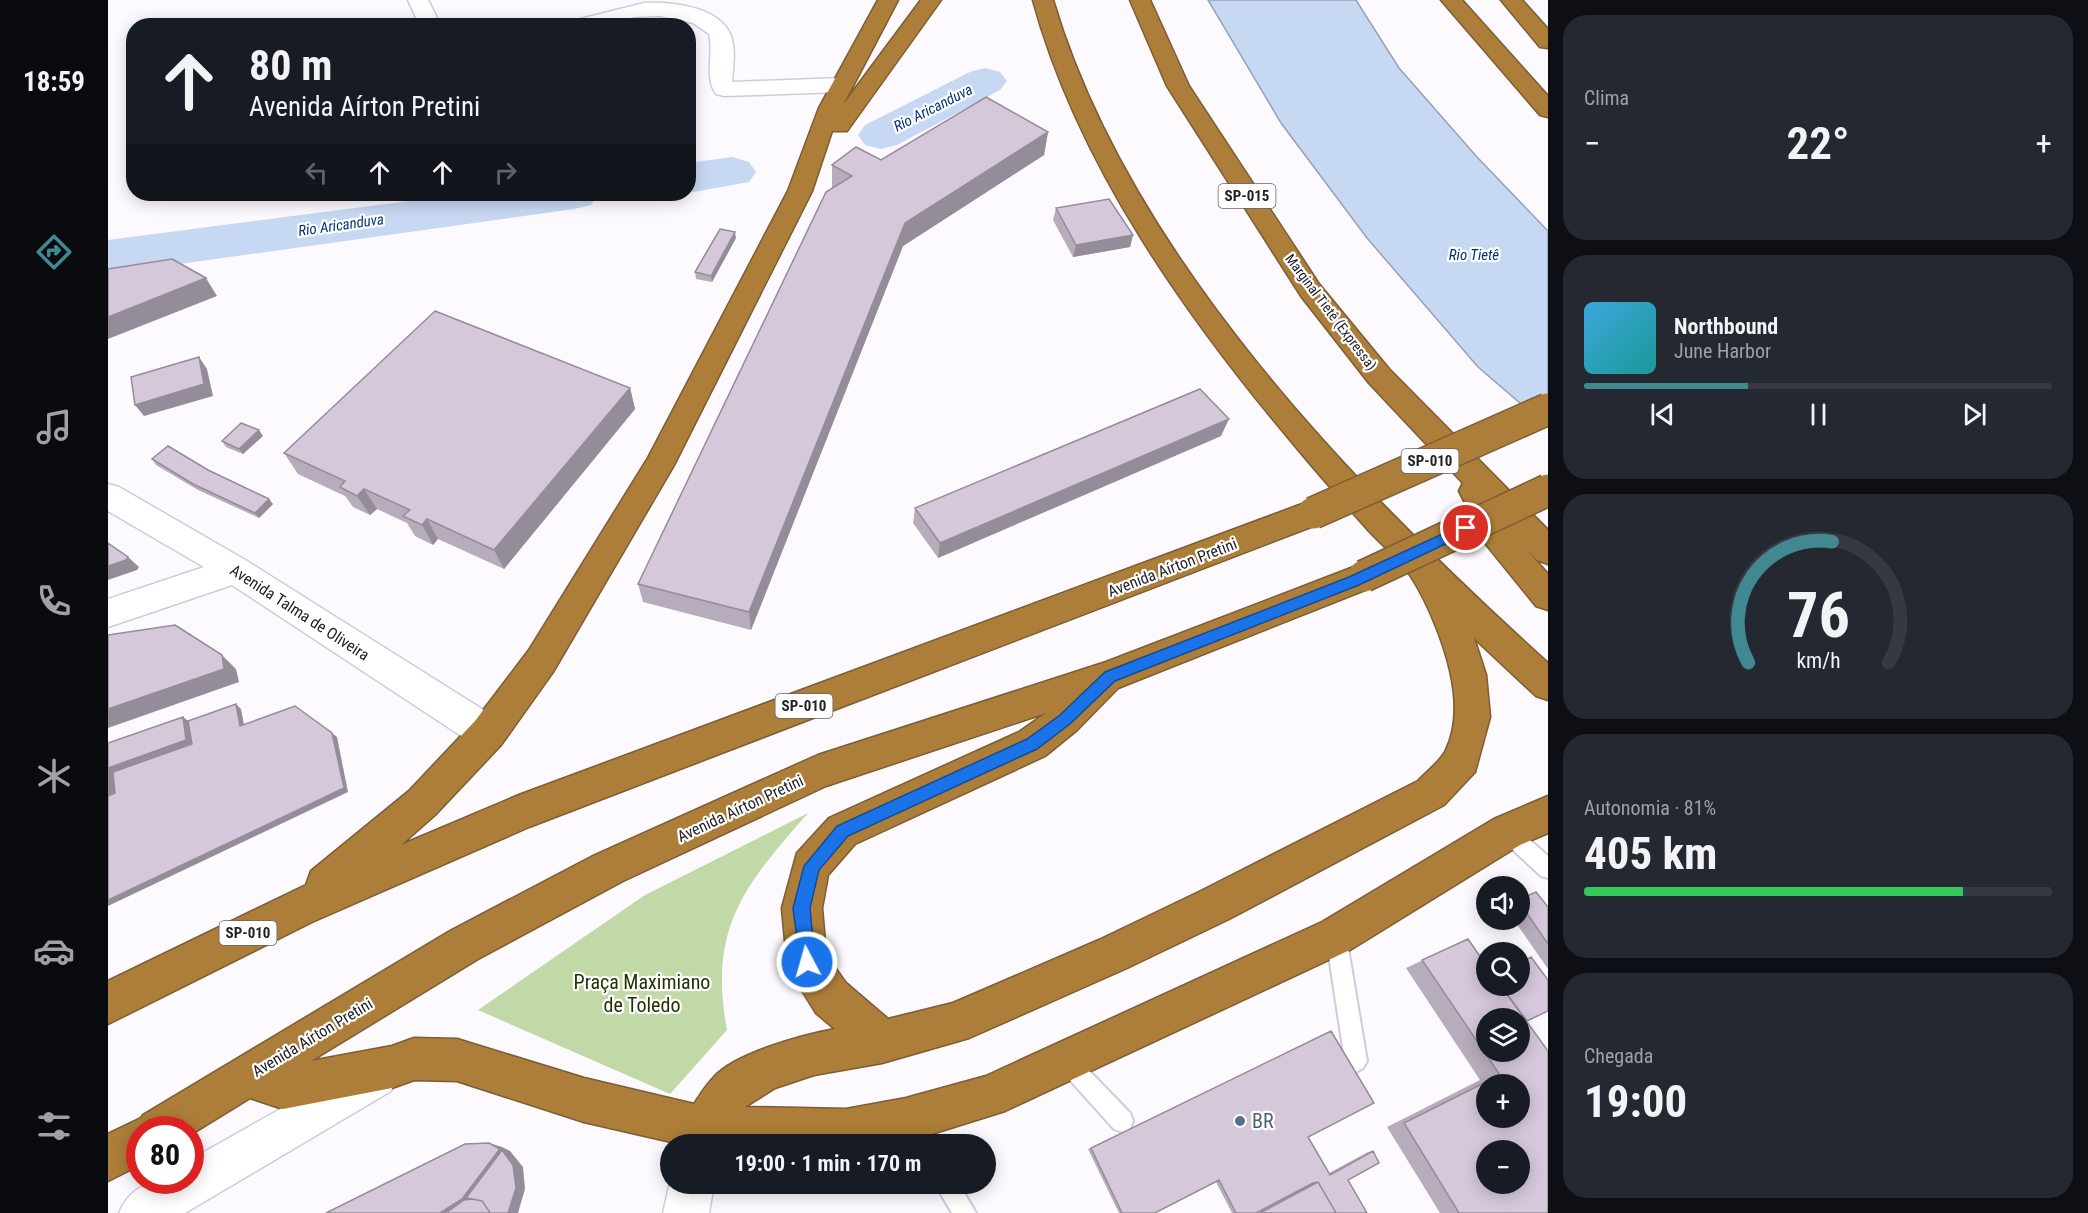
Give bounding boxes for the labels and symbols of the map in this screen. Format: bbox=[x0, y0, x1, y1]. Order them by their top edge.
water label: Rio Aricanduva bbox=[891, 80, 975, 136]
road number: SP-015 bbox=[1218, 184, 1276, 208]
water label: Rio Aricanduva bbox=[297, 210, 385, 240]
water label: Rio Tietê bbox=[1449, 246, 1499, 264]
street label: Marginal Tietê (Expressa) bbox=[1281, 251, 1380, 374]
road number: SP-010 bbox=[1402, 449, 1458, 473]
pin bbox=[1440, 502, 1491, 553]
street label: Avenida Aírton Pretini bbox=[1105, 534, 1240, 601]
street label: Avenida Talma de Oliveira bbox=[227, 560, 373, 664]
road number: SP-010 bbox=[776, 694, 832, 718]
street label: Avenida Aírton Pretini bbox=[674, 771, 806, 846]
road number: SP-010 bbox=[220, 921, 276, 945]
position arrow bbox=[775, 930, 839, 994]
park label: Praça Maximiano de Toledo bbox=[574, 970, 710, 1017]
street label: Avenida Aírton Pretini bbox=[249, 994, 376, 1081]
place label: BR bbox=[1252, 1109, 1274, 1133]
marker: BR bbox=[1233, 1114, 1247, 1128]
speed limit sign: 80 bbox=[126, 1116, 204, 1194]

